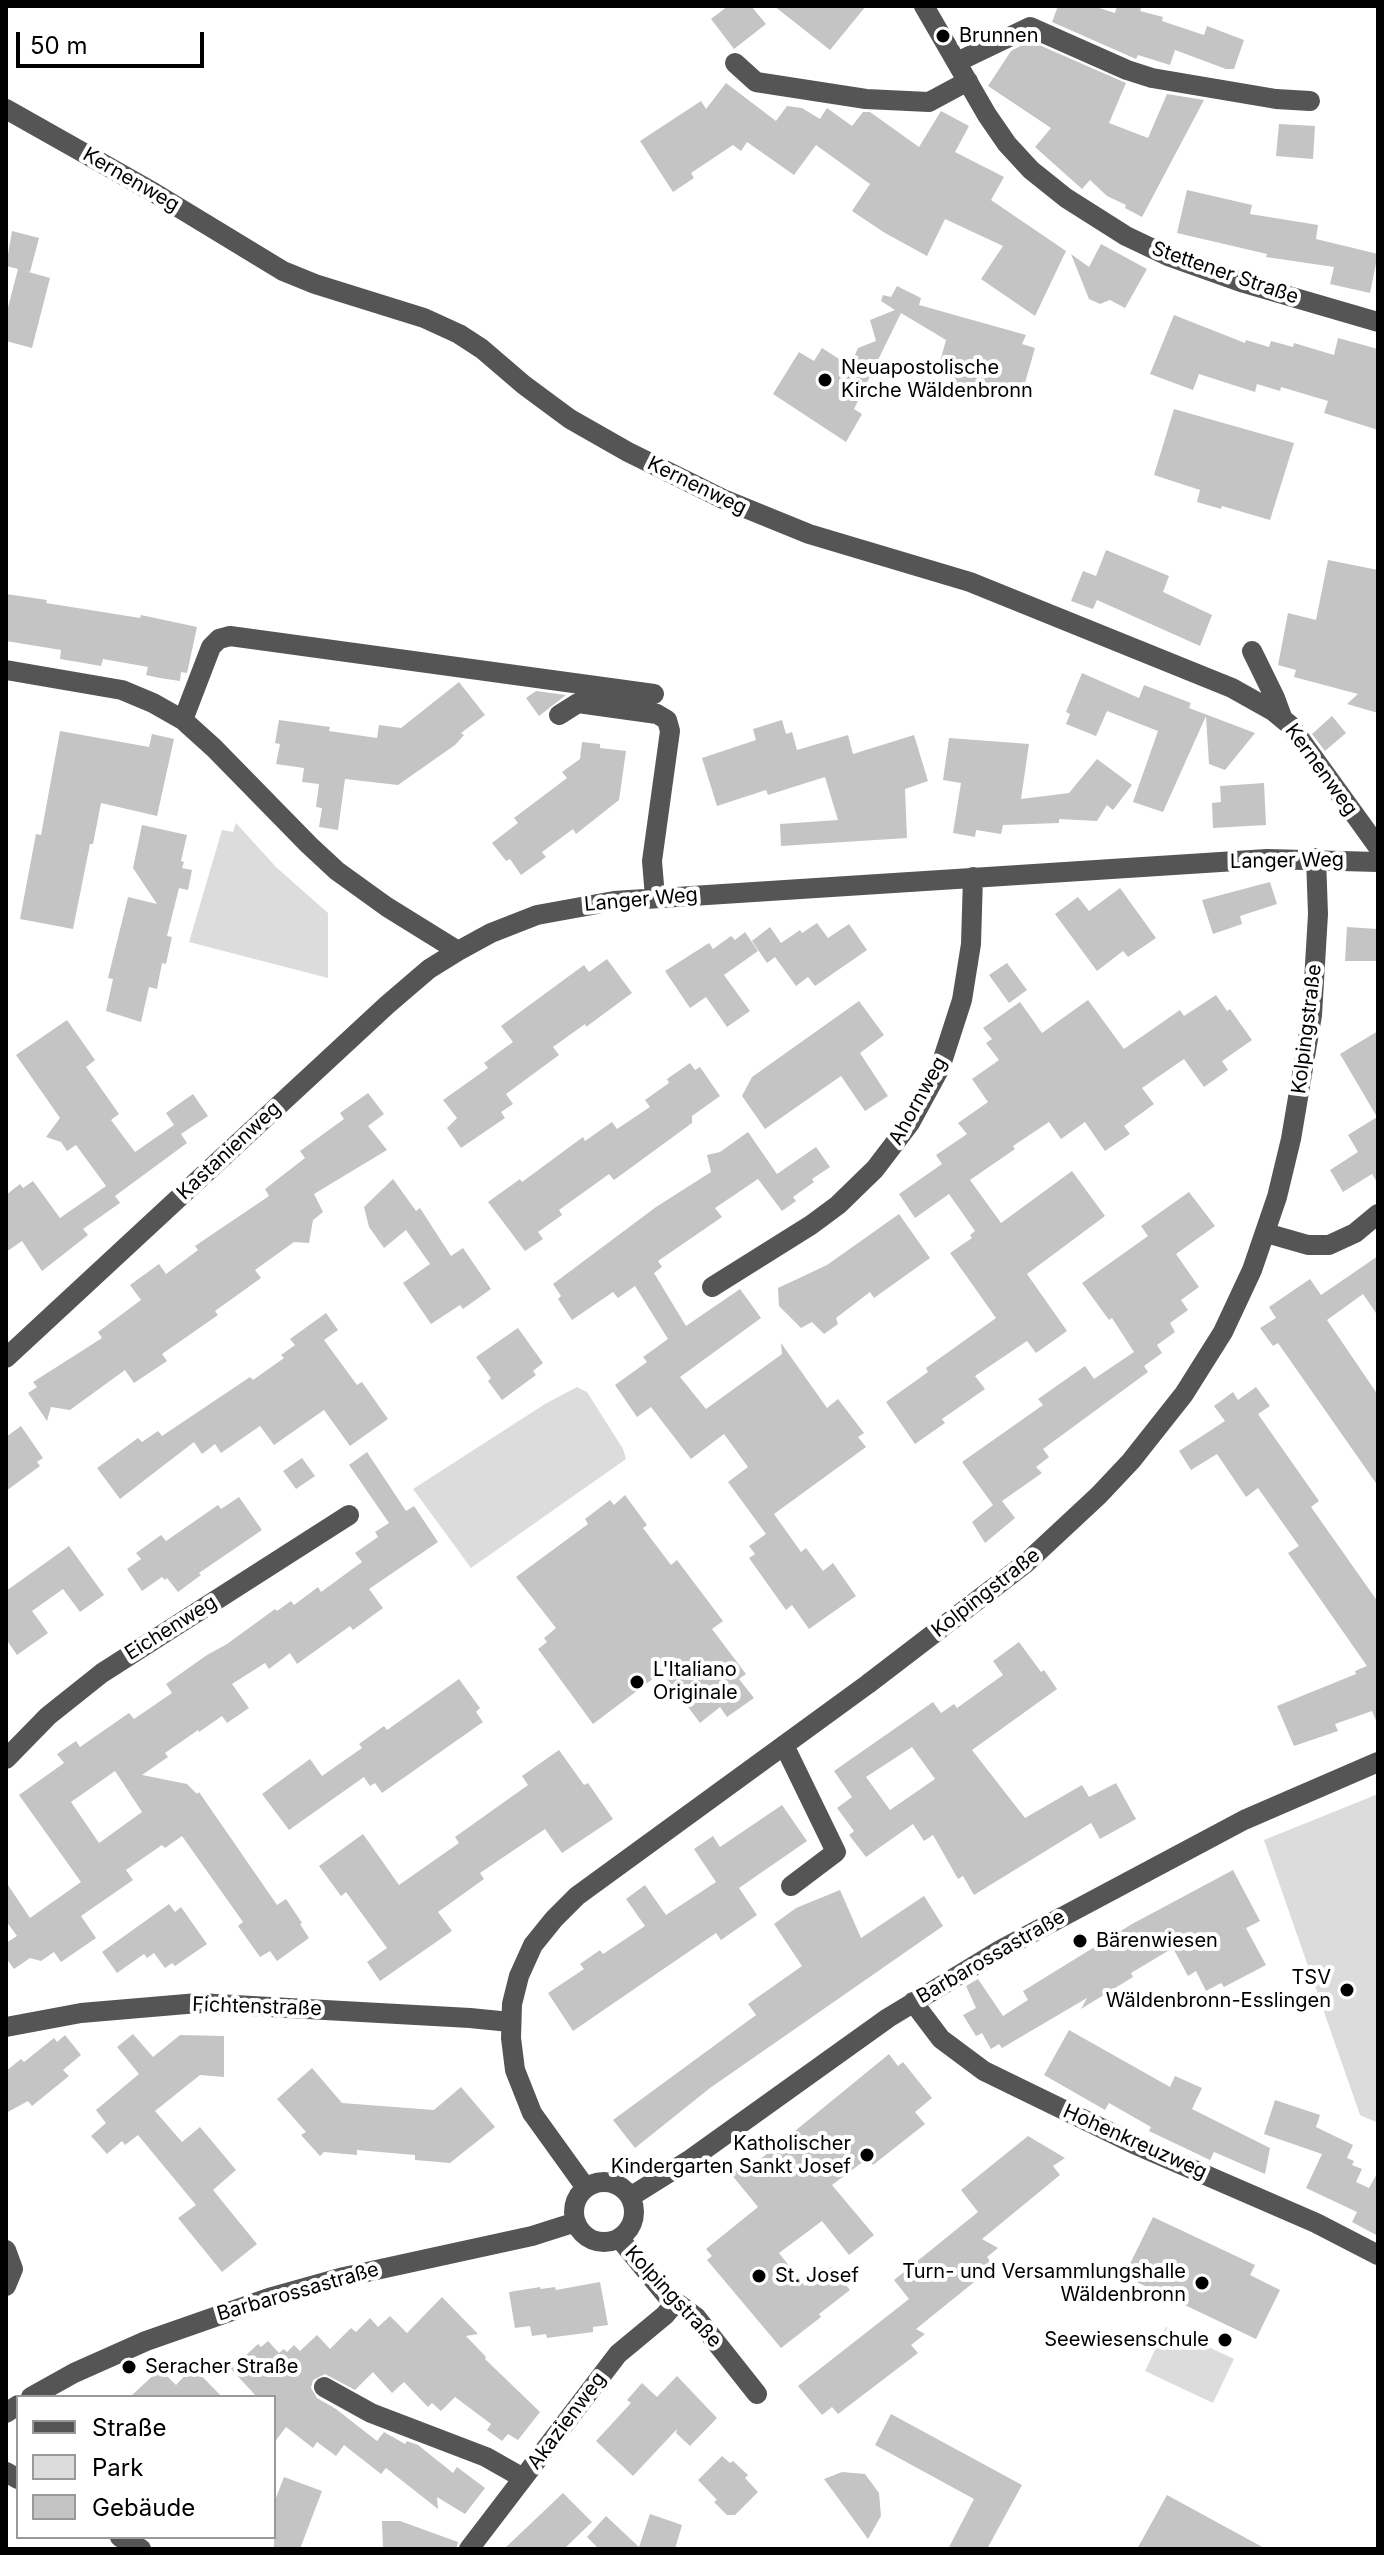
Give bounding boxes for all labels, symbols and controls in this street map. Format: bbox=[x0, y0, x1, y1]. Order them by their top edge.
scale bar bbox=[20, 16, 208, 66]
place label: Brunnen bbox=[959, 24, 1039, 48]
marker: Brunnen bbox=[934, 27, 952, 45]
text: 50 m bbox=[30, 31, 88, 60]
street label: Kernenweg bbox=[79, 143, 183, 217]
street label: Stettener Straße bbox=[1148, 237, 1302, 309]
place label: Neuapostolische Kirche Wäldenbronn bbox=[841, 356, 1033, 403]
marker: Neuapostolische Kirche Wäldenbronn bbox=[816, 371, 834, 389]
street label: Kernenweg bbox=[643, 452, 751, 520]
street label: Kernenweg bbox=[1280, 720, 1362, 820]
street label: Langer Weg bbox=[1230, 848, 1344, 874]
street label: Langer Weg bbox=[583, 883, 699, 917]
street label: Kolpingstraße bbox=[1287, 963, 1327, 1095]
street label: Ahornweg bbox=[884, 1053, 952, 1149]
street label: Kastanienweg bbox=[172, 1097, 286, 1205]
street label: Kolpingstraße bbox=[927, 1543, 1045, 1643]
street label: Eichenweg bbox=[121, 1590, 221, 1666]
place label: L'Italiano Originale bbox=[653, 1658, 738, 1705]
marker: L'Italiano Originale bbox=[628, 1673, 646, 1691]
street label: Barbarossastraße bbox=[913, 1905, 1069, 2009]
place label: Bärenwiesen bbox=[1096, 1929, 1218, 1953]
marker: Bärenwiesen bbox=[1071, 1932, 1089, 1950]
place label: TSV Wäldenbronn-Esslingen bbox=[1106, 1966, 1331, 2013]
marker: TSV Wäldenbronn-Esslingen bbox=[1338, 1981, 1356, 1999]
street label: Fichtenstraße bbox=[192, 1993, 322, 2021]
street label: Hohenkreuzweg bbox=[1059, 2100, 1211, 2184]
place label: Katholischer Kindergarten Sankt Josef bbox=[611, 2132, 851, 2179]
marker: Katholischer Kindergarten Sankt Josef bbox=[858, 2146, 876, 2164]
street label: Kolpingstraße bbox=[620, 2241, 726, 2353]
street label: Barbarossastraße bbox=[214, 2257, 382, 2327]
place label: Turn- und Versammlungshalle Wäldenbronn bbox=[902, 2260, 1186, 2307]
place label: St. Josef bbox=[775, 2264, 859, 2288]
marker: St. Josef bbox=[750, 2267, 768, 2285]
marker: Turn- und Versammlungshalle Wäldenbronn bbox=[1193, 2274, 1211, 2292]
place label: Seewiesenschule bbox=[1044, 2328, 1209, 2352]
marker: Seewiesenschule bbox=[1216, 2331, 1234, 2349]
place label: Seracher Straße bbox=[145, 2355, 298, 2379]
marker: Seracher Straße bbox=[120, 2358, 138, 2376]
street label: Akazienweg bbox=[523, 2368, 611, 2474]
legend bbox=[16, 2395, 276, 2539]
text: Straße bbox=[92, 2413, 167, 2442]
text: Park bbox=[92, 2453, 143, 2482]
text: Gebäude bbox=[92, 2493, 195, 2522]

